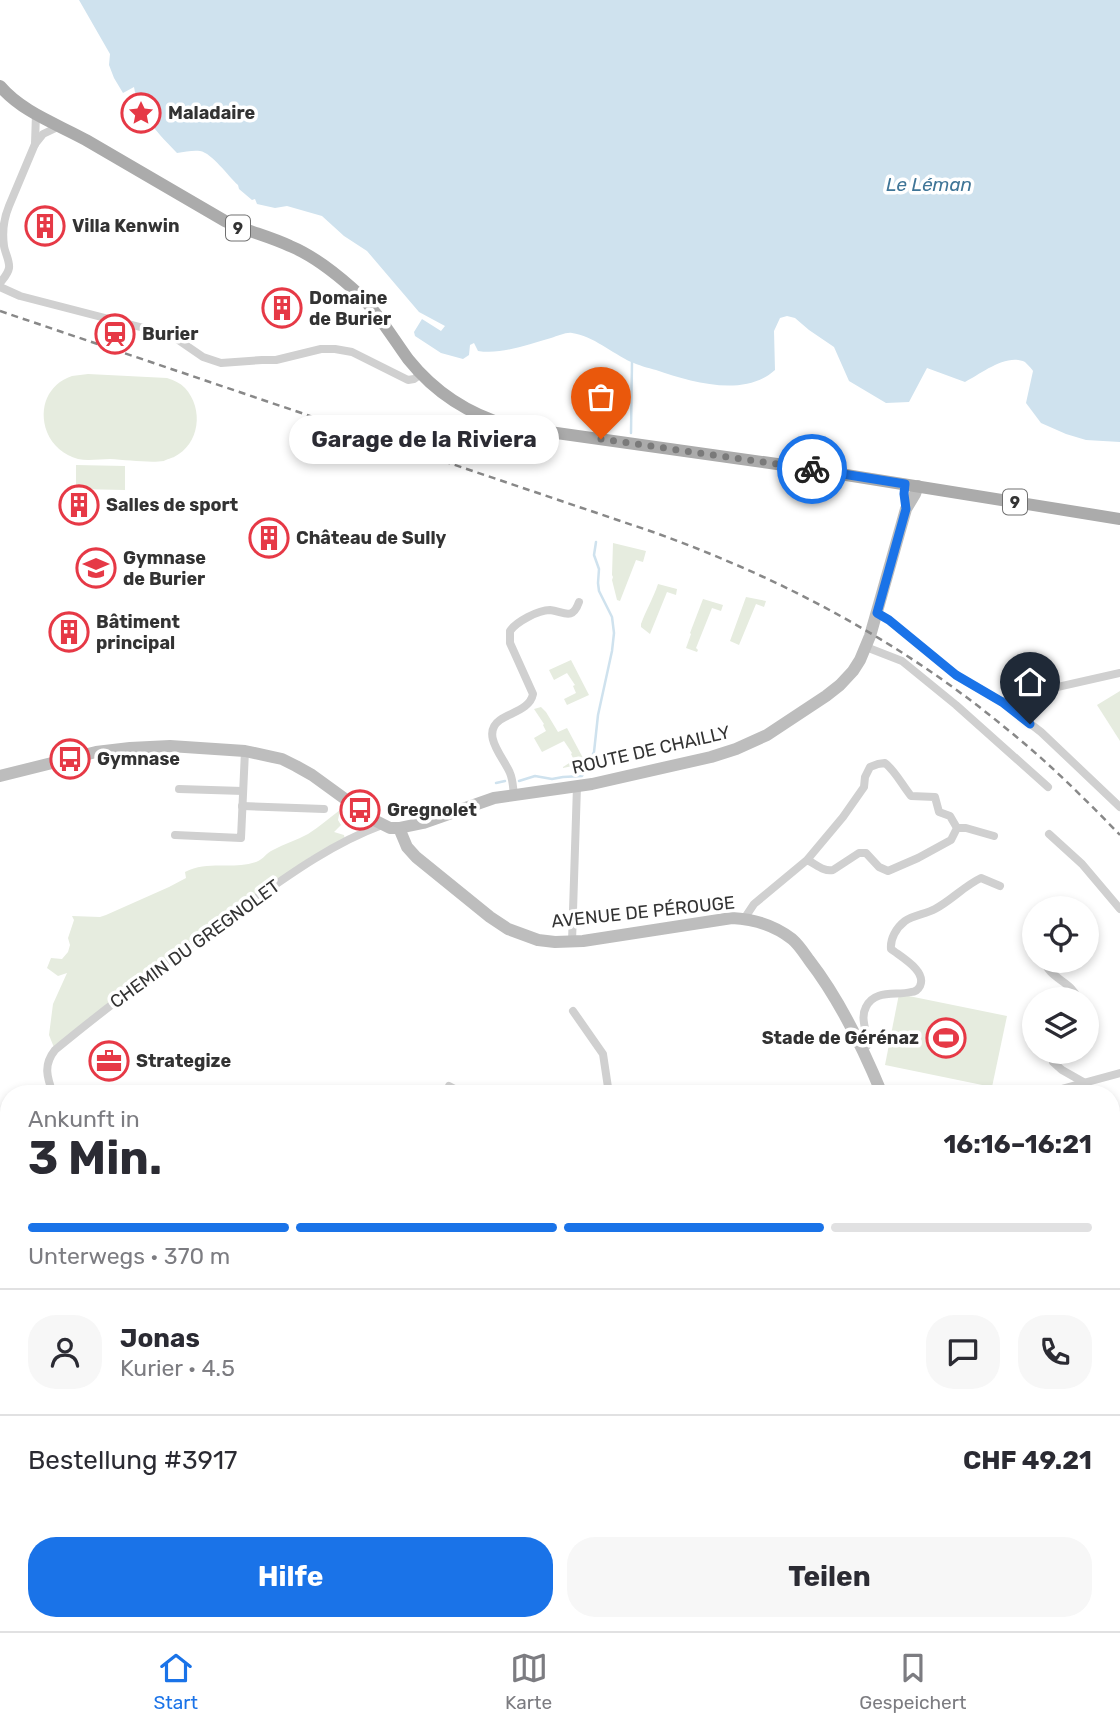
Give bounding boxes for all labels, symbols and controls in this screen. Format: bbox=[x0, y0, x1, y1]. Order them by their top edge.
place icon: Maladaire bbox=[120, 92, 162, 134]
place label: Maladaire bbox=[168, 102, 256, 124]
water label: Le Léman bbox=[886, 173, 972, 196]
building icon: Villa Kenwin bbox=[24, 205, 66, 247]
place label: Villa Kenwin bbox=[72, 215, 180, 237]
road number: 9 bbox=[226, 216, 250, 240]
building icon: Domaine de Burier bbox=[261, 287, 303, 329]
place label: Domaine de Burier bbox=[309, 287, 391, 330]
station icon: Burier bbox=[94, 313, 136, 355]
place label: Burier bbox=[142, 323, 198, 345]
pin bbox=[571, 367, 631, 439]
icon: bag bbox=[582, 378, 620, 416]
callout: Garage de la Riviera bbox=[290, 414, 559, 464]
text: Garage de la Riviera bbox=[311, 425, 537, 453]
courier bbox=[777, 434, 847, 504]
icon: bike bbox=[793, 450, 831, 488]
building icon: Salles de sport bbox=[58, 484, 100, 526]
road number: 9 bbox=[1003, 489, 1027, 514]
place label: Salles de sport bbox=[106, 494, 238, 516]
building icon: Château de Sully bbox=[248, 517, 290, 559]
place label: Château de Sully bbox=[296, 527, 447, 549]
school or university icon: Gymnase de Burier bbox=[75, 547, 117, 589]
place label: Gymnase de Burier bbox=[123, 547, 206, 590]
building icon: Bâtiment principal bbox=[48, 611, 90, 653]
place label: Bâtiment principal bbox=[96, 611, 180, 654]
pin bbox=[1000, 652, 1060, 724]
icon: home bbox=[1011, 663, 1049, 701]
street label: ROUTE DE CHAILLY bbox=[570, 721, 733, 779]
bus stop icon: Gymnase bbox=[49, 738, 91, 780]
place label: Gymnase bbox=[97, 748, 180, 770]
bus stop icon: Gregnolet bbox=[339, 789, 381, 831]
place label: Gregnolet bbox=[387, 799, 477, 821]
street label: CHEMIN DU GREGNOLET bbox=[106, 875, 284, 1013]
street label: AVENUE DE PÉROUGE bbox=[550, 891, 736, 933]
map controls bbox=[1022, 896, 1099, 1064]
button: locate bbox=[1022, 896, 1099, 973]
button: layers bbox=[1022, 987, 1099, 1064]
sports icon: Stade de Gérénaz bbox=[925, 1017, 967, 1059]
place label: Stade de Gérénaz bbox=[762, 1027, 919, 1049]
office icon: Strategize bbox=[88, 1040, 130, 1082]
place label: Strategize bbox=[136, 1050, 231, 1072]
text: Ankunft in bbox=[28, 1105, 140, 1133]
text: 16:16–16:21 bbox=[943, 1129, 1092, 1160]
text: 3 Min. bbox=[28, 1131, 162, 1186]
text: Unterwegs · 370 m bbox=[28, 1242, 230, 1270]
button: person bbox=[28, 1315, 102, 1389]
button: chat bbox=[926, 1315, 1000, 1389]
button: phone bbox=[1018, 1315, 1092, 1389]
text: Jonas bbox=[120, 1323, 200, 1354]
text: Kurier · 4.5 bbox=[120, 1354, 235, 1382]
text: Bestellung #3917 bbox=[28, 1445, 237, 1476]
text: CHF 49.21 bbox=[963, 1445, 1092, 1476]
button: Hilfe bbox=[28, 1537, 553, 1617]
button: Teilen bbox=[567, 1537, 1092, 1617]
tab: Start bbox=[154, 1649, 198, 1714]
tab: Karte bbox=[505, 1649, 552, 1714]
tab: Gespeichert bbox=[859, 1649, 966, 1714]

